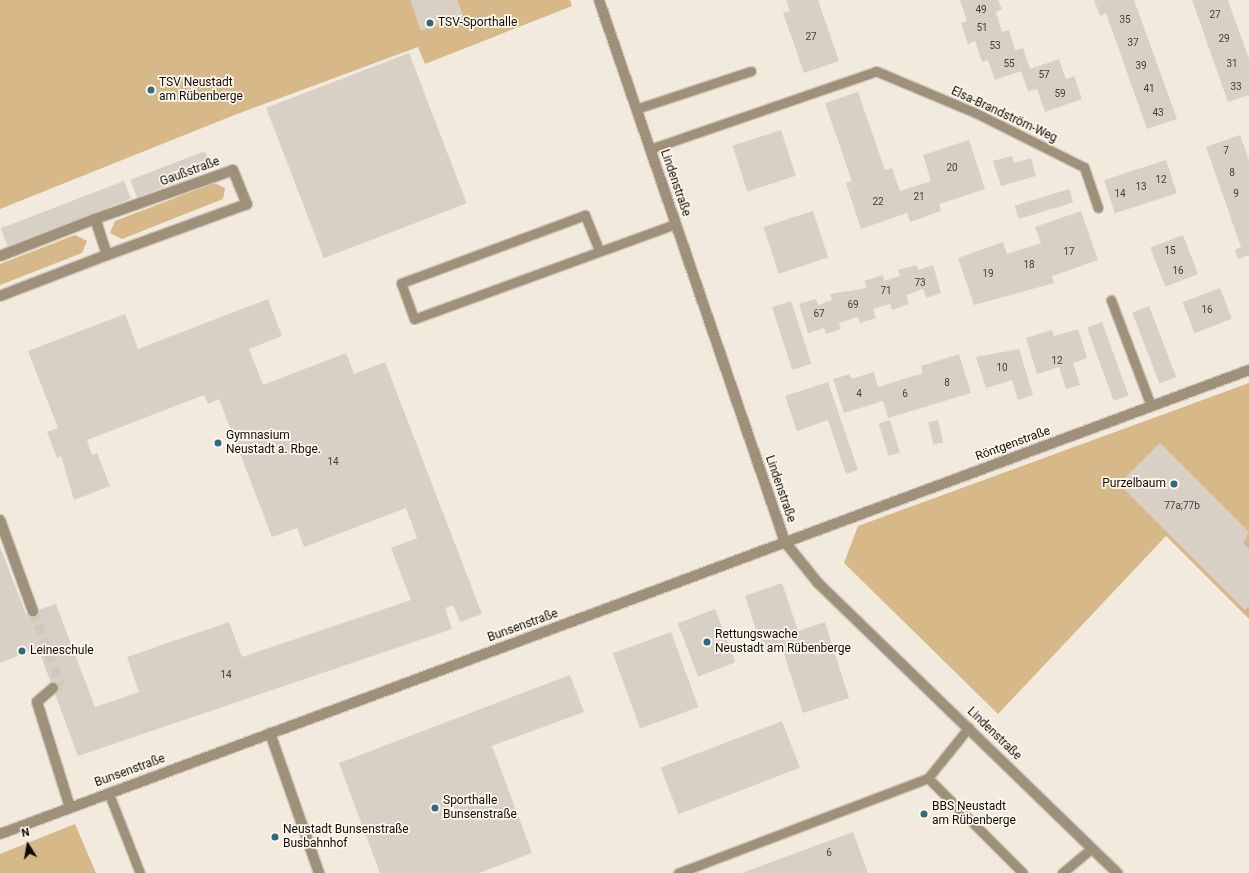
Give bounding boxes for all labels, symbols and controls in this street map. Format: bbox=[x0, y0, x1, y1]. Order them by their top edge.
house number: 49 bbox=[975, 4, 987, 16]
house number: 27 bbox=[1209, 9, 1221, 21]
house number: 35 bbox=[1119, 14, 1131, 26]
place label: TSV-Sporthalle bbox=[438, 16, 517, 30]
marker: TSV-Sporthalle bbox=[425, 18, 435, 28]
house number: 51 bbox=[976, 22, 988, 34]
house number: 27 bbox=[805, 31, 817, 43]
house number: 29 bbox=[1218, 33, 1230, 45]
house number: 37 bbox=[1127, 37, 1139, 49]
house number: 53 bbox=[989, 40, 1001, 52]
house number: 55 bbox=[1003, 58, 1015, 70]
house number: 31 bbox=[1226, 58, 1238, 70]
house number: 39 bbox=[1135, 60, 1147, 72]
house number: 57 bbox=[1038, 69, 1050, 81]
place label: TSV Neustadt am Rübenberge bbox=[159, 76, 243, 104]
house number: 33 bbox=[1230, 81, 1242, 93]
house number: 41 bbox=[1143, 83, 1155, 95]
street label: Elsa-Brandström-Weg bbox=[949, 84, 1059, 146]
marker: TSV Neustadt am Rübenberge bbox=[146, 85, 156, 95]
house number: 59 bbox=[1054, 88, 1066, 100]
house number: 43 bbox=[1152, 107, 1164, 119]
house number: 7 bbox=[1223, 145, 1229, 157]
street label: Lindenstraße bbox=[657, 148, 693, 218]
street label: Gaußstraße bbox=[158, 155, 222, 189]
house number: 20 bbox=[946, 162, 958, 174]
house number: 8 bbox=[1229, 167, 1235, 179]
house number: 12 bbox=[1155, 174, 1167, 186]
house number: 13 bbox=[1135, 181, 1147, 193]
house number: 14 bbox=[1114, 188, 1126, 200]
house number: 9 bbox=[1233, 188, 1239, 200]
house number: 21 bbox=[913, 191, 925, 203]
house number: 22 bbox=[872, 196, 884, 208]
house number: 15 bbox=[1164, 245, 1176, 257]
house number: 17 bbox=[1063, 246, 1075, 258]
house number: 18 bbox=[1023, 259, 1035, 271]
house number: 16 bbox=[1172, 265, 1184, 277]
house number: 19 bbox=[982, 268, 994, 280]
house number: 73 bbox=[914, 277, 926, 289]
house number: 71 bbox=[880, 285, 892, 297]
house number: 69 bbox=[847, 299, 859, 311]
house number: 16 bbox=[1201, 304, 1213, 316]
house number: 67 bbox=[813, 308, 825, 320]
house number: 12 bbox=[1051, 355, 1063, 367]
house number: 10 bbox=[996, 362, 1008, 374]
house number: 8 bbox=[944, 377, 950, 389]
house number: 4 bbox=[856, 388, 862, 400]
house number: 6 bbox=[902, 388, 908, 400]
street label: Röntgenstraße bbox=[974, 424, 1052, 464]
place label: Gymnasium Neustadt a. Rbge. bbox=[226, 429, 321, 457]
marker: Gymnasium Neustadt a. Rbge. bbox=[213, 438, 223, 448]
street label: Lindenstraße bbox=[762, 454, 798, 524]
house number: 14 bbox=[327, 456, 339, 468]
place label: Purzelbaum bbox=[1102, 477, 1166, 491]
marker: Purzelbaum bbox=[1169, 479, 1179, 489]
house number: 77a;77b bbox=[1164, 500, 1200, 512]
street label: Bunsenstraße bbox=[486, 607, 560, 645]
place label: Rettungswache Neustadt am Rübenberge bbox=[715, 628, 851, 656]
marker: Rettungswache Neustadt am Rübenberge bbox=[702, 637, 712, 647]
place label: Leineschule bbox=[30, 644, 94, 658]
marker: Leineschule bbox=[17, 646, 27, 656]
house number: 14 bbox=[220, 669, 232, 681]
street label: Lindenstraße bbox=[964, 705, 1024, 763]
street label: Bunsenstraße bbox=[93, 752, 167, 790]
place label: Sporthalle Bunsenstraße bbox=[443, 794, 517, 822]
place label: BBS Neustadt am Rübenberge bbox=[932, 800, 1016, 828]
marker: Sporthalle Bunsenstraße bbox=[430, 803, 440, 813]
marker: BBS Neustadt am Rübenberge bbox=[919, 809, 929, 819]
place label: Neustadt Bunsenstraße Busbahnhof bbox=[283, 823, 409, 851]
north arrow bbox=[8, 825, 48, 865]
text: N bbox=[21, 826, 31, 840]
marker: Neustadt Bunsenstraße Busbahnhof bbox=[270, 832, 280, 842]
house number: 6 bbox=[826, 847, 832, 859]

